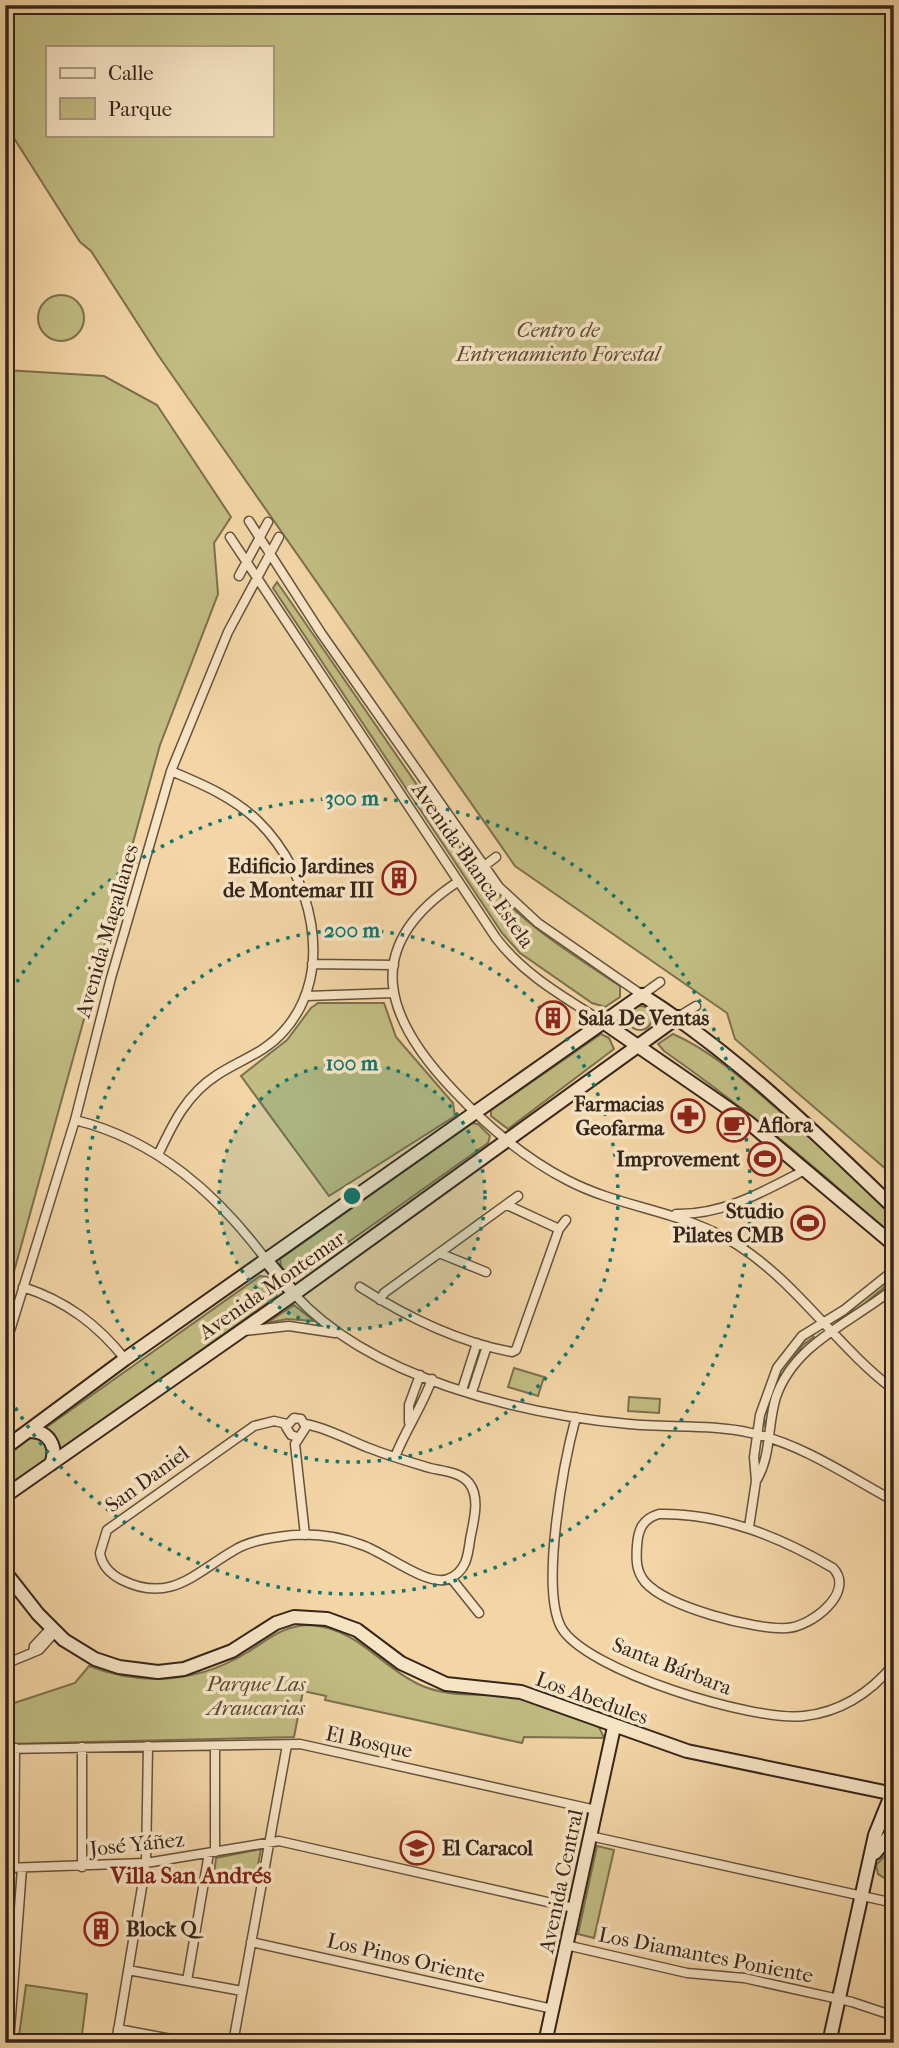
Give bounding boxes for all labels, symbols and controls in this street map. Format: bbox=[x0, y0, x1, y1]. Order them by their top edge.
legend bbox=[46, 46, 273, 136]
text: Calle bbox=[108, 61, 154, 85]
text: Parque bbox=[108, 97, 172, 121]
park label: Centro de Entrenamiento Forestal bbox=[454, 318, 663, 366]
street label: Avenida Blanca Estela bbox=[406, 777, 539, 952]
text: 300 m bbox=[325, 786, 379, 810]
street label: Avenida Magallanes bbox=[71, 841, 143, 1021]
place label: Edificio Jardines de Montemar III bbox=[223, 854, 375, 902]
building icon: Edificio Jardines de Montemar III bbox=[380, 859, 418, 897]
text: 200 m bbox=[324, 918, 381, 942]
building icon: Sala De Ventas bbox=[534, 999, 572, 1037]
place label: Sala De Ventas bbox=[578, 1006, 710, 1030]
text: 100 m bbox=[326, 1051, 379, 1075]
place label: Farmacias Geofarma bbox=[573, 1092, 665, 1140]
pharmacy icon: Farmacias Geofarma bbox=[669, 1097, 707, 1135]
cafe icon: Aflora bbox=[715, 1106, 753, 1144]
place label: Aflora bbox=[756, 1113, 814, 1137]
sports icon: Improvement bbox=[746, 1140, 784, 1178]
place label: Improvement bbox=[616, 1147, 740, 1171]
centre of rings bbox=[340, 1184, 364, 1208]
place label: Studio Pilates CMB bbox=[672, 1199, 784, 1247]
sports icon: Studio Pilates CMB bbox=[789, 1204, 827, 1242]
street label: Avenida Montemar bbox=[193, 1226, 350, 1345]
street label: San Daniel bbox=[101, 1441, 194, 1517]
street label: Santa Bárbara bbox=[609, 1632, 735, 1700]
street label: Los Abedules bbox=[533, 1667, 652, 1729]
park label: Parque Las Araucarias bbox=[204, 1672, 306, 1720]
street label: El Bosque bbox=[323, 1721, 415, 1763]
street label: Avenida Central bbox=[534, 1807, 588, 1956]
street label: José Yáñez bbox=[87, 1827, 185, 1861]
school or university icon: El Caracol bbox=[398, 1829, 436, 1867]
place label: El Caracol bbox=[442, 1836, 533, 1860]
district label: Villa San Andrés bbox=[109, 1862, 272, 1889]
building icon: Block Q bbox=[82, 1910, 120, 1948]
place label: Block Q bbox=[126, 1917, 203, 1941]
street label: Los Diamantes Poniente bbox=[597, 1922, 815, 1988]
street label: Los Pinos Oriente bbox=[325, 1928, 487, 1988]

